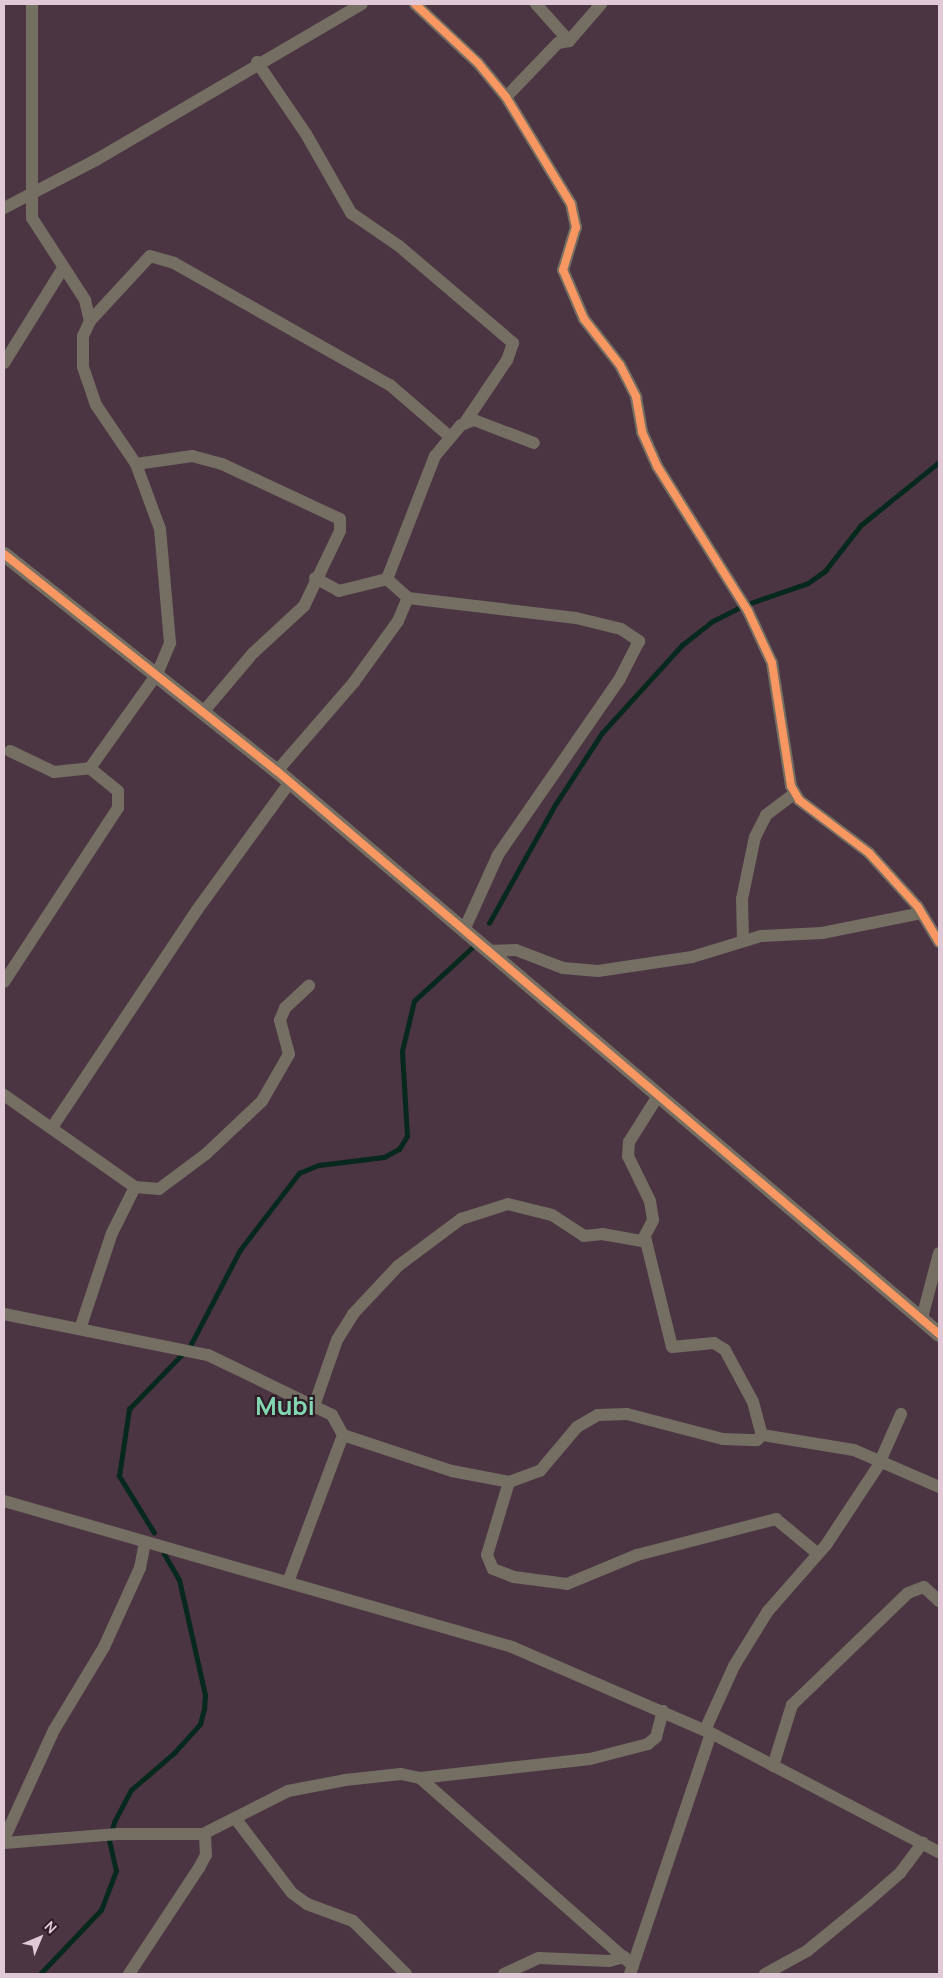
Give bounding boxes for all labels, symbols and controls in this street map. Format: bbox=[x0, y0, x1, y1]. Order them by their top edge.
district label: Mubi bbox=[255, 1391, 315, 1421]
north arrow bbox=[15, 1913, 65, 1963]
text: N bbox=[41, 1917, 61, 1937]

